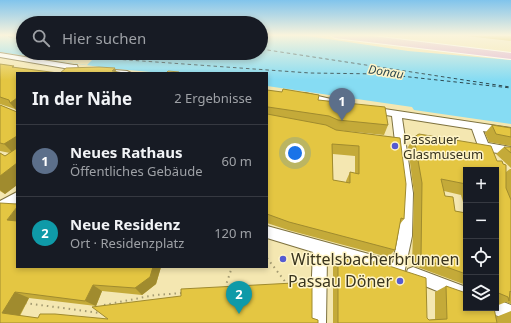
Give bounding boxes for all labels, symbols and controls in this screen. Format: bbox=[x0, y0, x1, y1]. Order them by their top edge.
search box bbox=[16, 16, 268, 60]
icon: search bbox=[30, 27, 52, 49]
text: Hier suchen bbox=[62, 28, 146, 48]
water label: Donau bbox=[367, 60, 405, 83]
text: In der Nähe bbox=[32, 87, 132, 110]
pin: 1 bbox=[329, 88, 355, 121]
text: 2 Ergebnisse bbox=[174, 89, 252, 107]
place label: Passauer Glasmuseum bbox=[403, 130, 483, 163]
marker: Passauer Glasmuseum bbox=[390, 141, 400, 151]
text: Neues Rathaus bbox=[70, 142, 183, 162]
your location bbox=[285, 143, 305, 163]
text: 1 bbox=[41, 152, 49, 170]
text: 60 m bbox=[222, 152, 252, 170]
text: Öffentliches Gebäude bbox=[70, 162, 203, 180]
map controls bbox=[463, 167, 499, 311]
button: + bbox=[463, 167, 499, 203]
button: − bbox=[463, 203, 499, 239]
text: Neue Residenz bbox=[70, 214, 180, 234]
text: 2 bbox=[41, 224, 49, 242]
text: 120 m bbox=[214, 224, 252, 242]
text: Ort · Residenzplatz bbox=[70, 234, 184, 252]
button: locate bbox=[463, 239, 499, 275]
place label: Wittelsbacherbrunnen bbox=[291, 248, 459, 270]
marker: Wittelsbacherbrunnen bbox=[278, 254, 288, 264]
place label: Passau Döner bbox=[288, 270, 392, 292]
button: layers bbox=[463, 275, 499, 311]
marker: Passau Döner bbox=[395, 276, 405, 286]
pin: 2 bbox=[226, 281, 252, 314]

